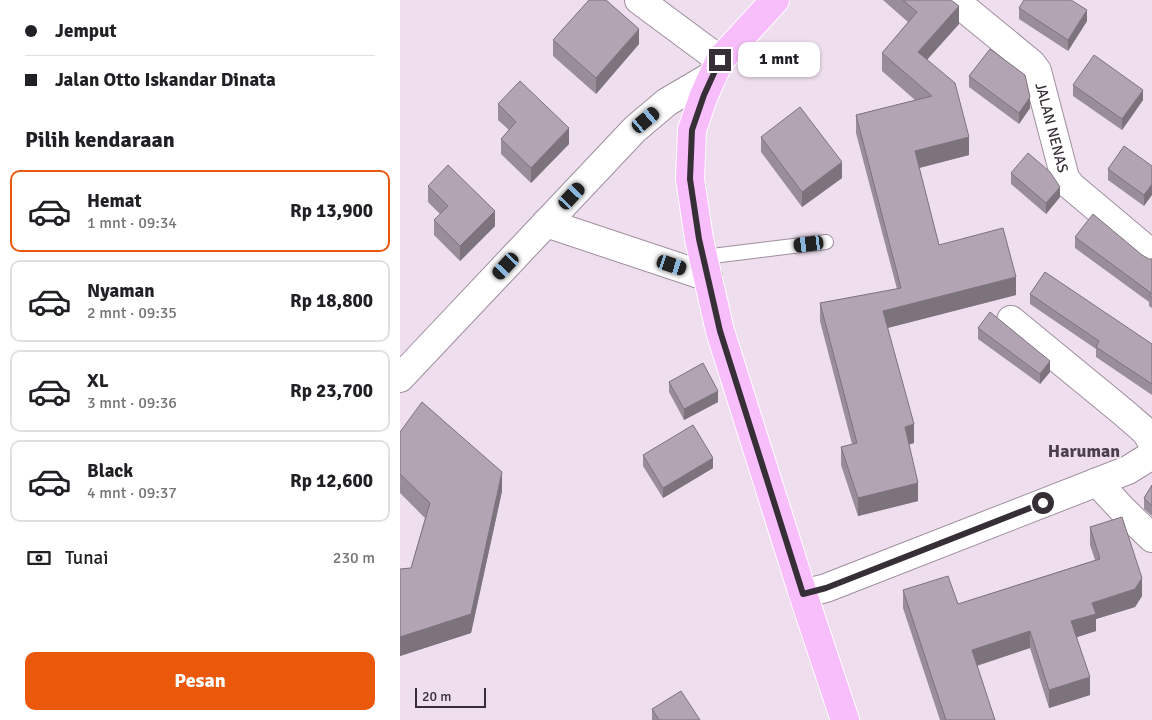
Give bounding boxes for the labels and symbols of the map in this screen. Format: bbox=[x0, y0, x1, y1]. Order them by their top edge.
callout: 1 mnt bbox=[738, 42, 820, 78]
route end bbox=[709, 49, 731, 71]
street label: JALAN NENAS bbox=[1031, 81, 1072, 175]
car bbox=[629, 105, 662, 135]
car bbox=[556, 180, 587, 212]
car bbox=[793, 235, 824, 253]
car bbox=[490, 250, 521, 282]
car bbox=[655, 253, 688, 277]
district label: Haruman bbox=[1048, 440, 1120, 462]
route start bbox=[1032, 492, 1054, 514]
scale bar bbox=[415, 685, 486, 708]

